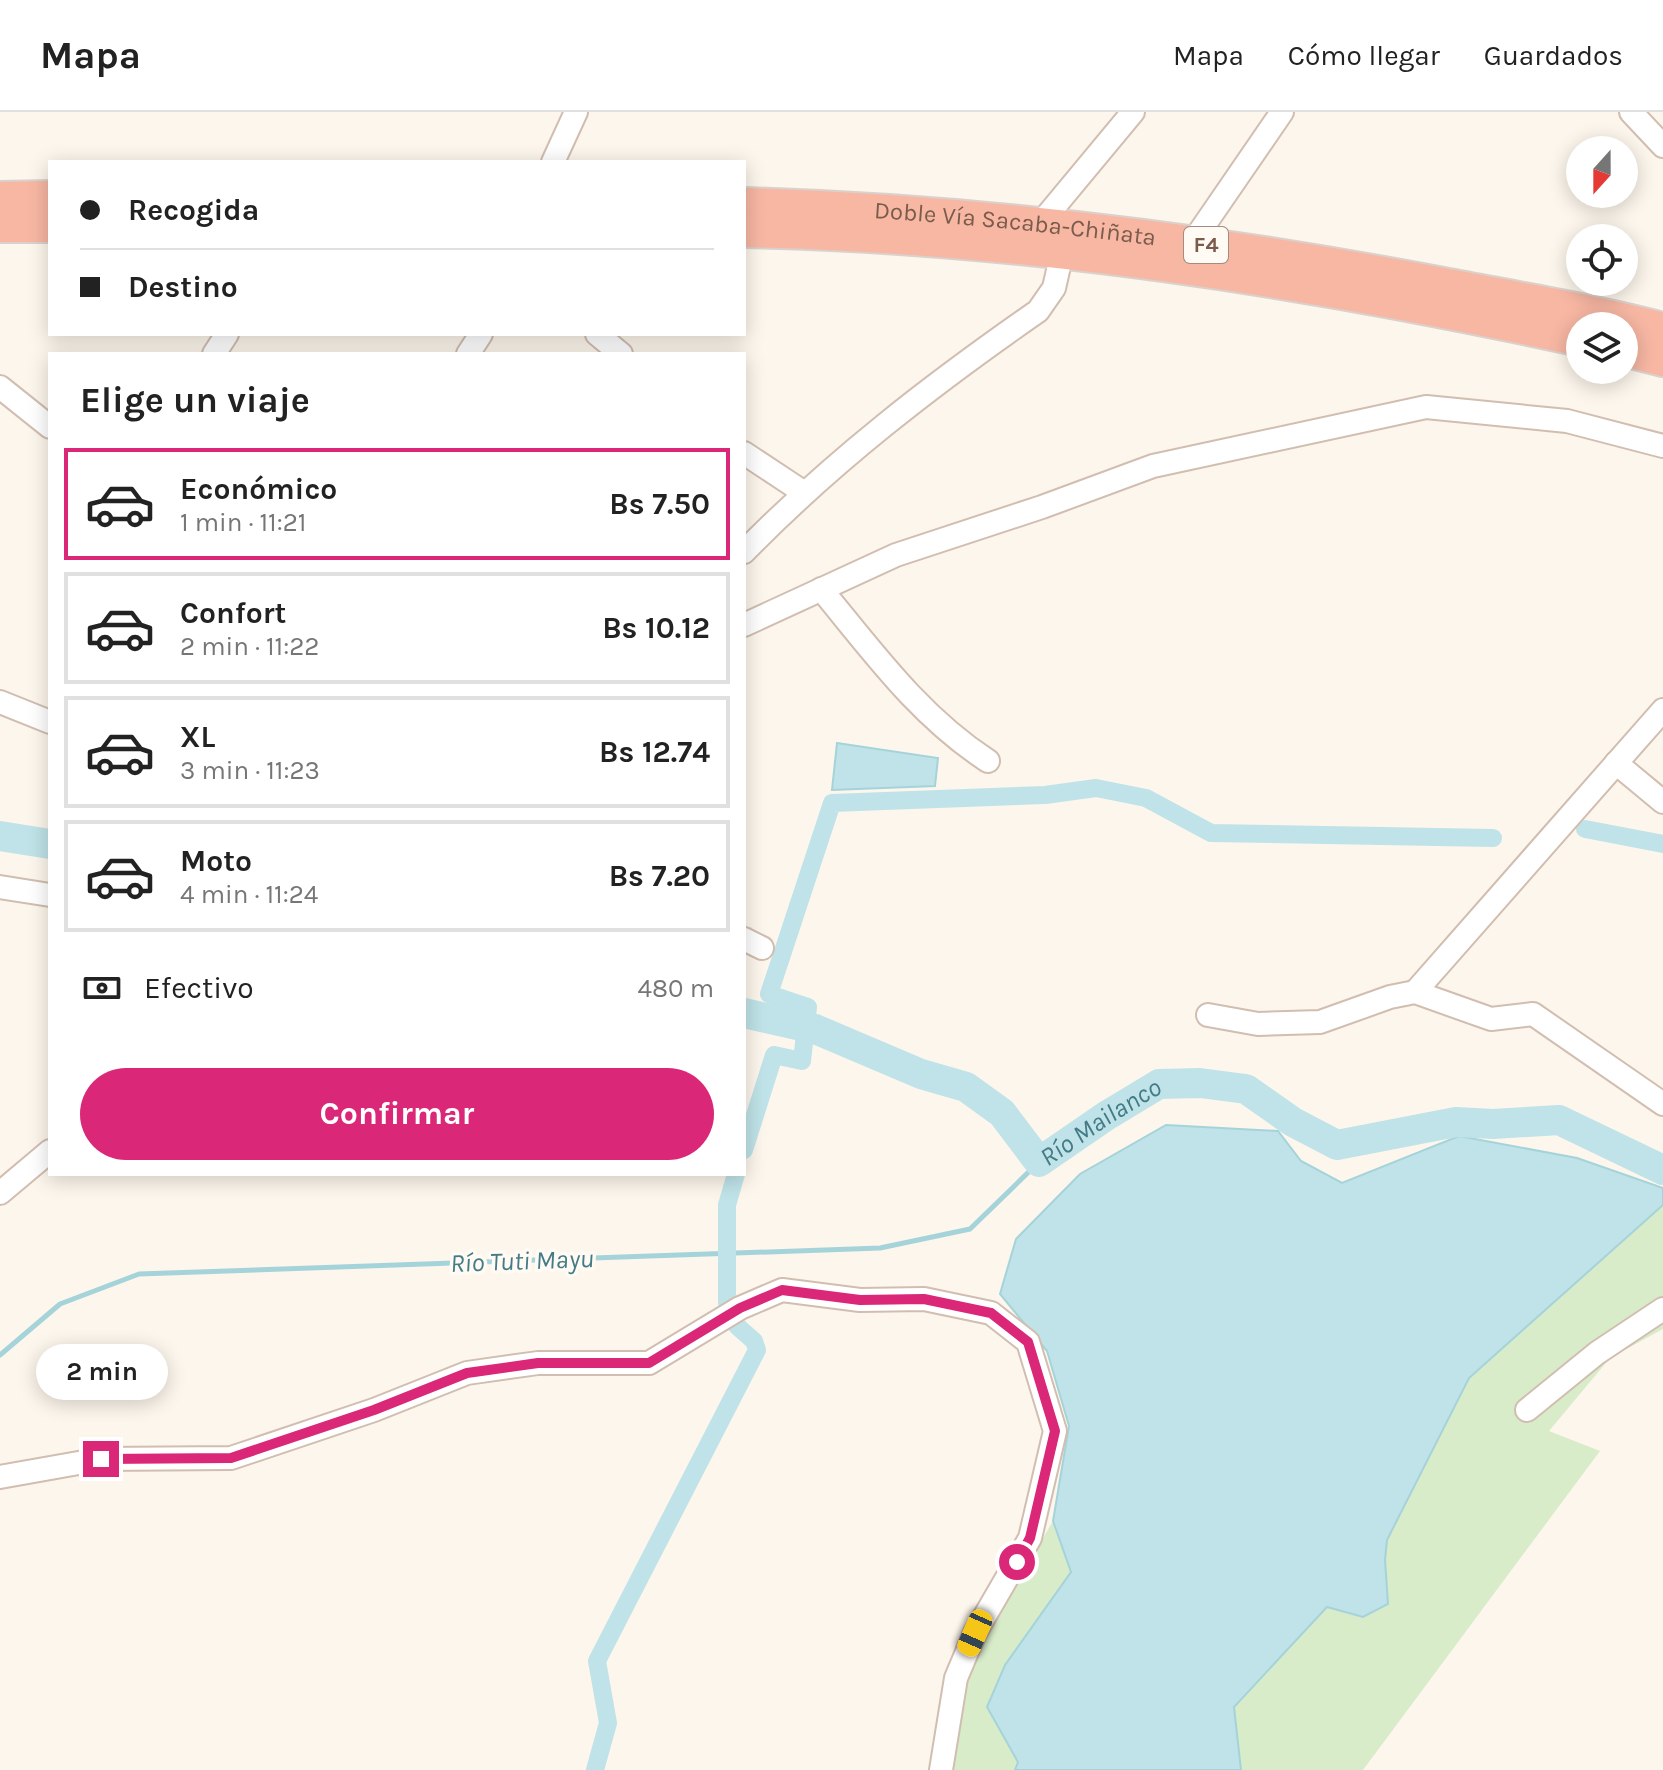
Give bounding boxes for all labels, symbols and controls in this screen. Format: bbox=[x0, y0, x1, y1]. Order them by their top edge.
text: Mapa bbox=[40, 33, 141, 78]
text: Mapa bbox=[1173, 39, 1244, 72]
text: Cómo llegar bbox=[1288, 39, 1440, 72]
text: Guardados bbox=[1484, 39, 1623, 72]
north arrow bbox=[1566, 136, 1638, 208]
map controls bbox=[1566, 136, 1638, 384]
text: Recogida bbox=[128, 192, 259, 228]
street label: Doble Vía Sacaba-Chiñata bbox=[873, 196, 1158, 252]
button: locate bbox=[1566, 224, 1638, 296]
road number: F4 bbox=[1184, 227, 1228, 263]
text: Destino bbox=[128, 269, 238, 305]
button: layers bbox=[1566, 312, 1638, 384]
text: Elige un viaje bbox=[80, 379, 310, 421]
icon: car bbox=[84, 468, 156, 540]
text: Económico bbox=[180, 471, 337, 507]
text: Bs 7.50 bbox=[609, 486, 710, 522]
text: 1 min · 11:21 bbox=[180, 507, 306, 538]
icon: car bbox=[84, 592, 156, 664]
text: Confort bbox=[180, 595, 286, 631]
text: Bs 10.12 bbox=[602, 610, 710, 646]
text: 2 min · 11:22 bbox=[180, 631, 319, 662]
icon: car bbox=[84, 716, 156, 788]
text: XL bbox=[180, 719, 215, 755]
text: Bs 12.74 bbox=[599, 734, 710, 770]
text: 3 min · 11:23 bbox=[180, 755, 320, 786]
icon: car bbox=[84, 840, 156, 912]
text: Moto bbox=[180, 843, 252, 879]
text: Bs 7.20 bbox=[609, 858, 710, 894]
text: 4 min · 11:24 bbox=[180, 879, 318, 910]
icon: cash bbox=[80, 966, 124, 1010]
text: Efectivo bbox=[144, 970, 254, 1006]
text: 480 m bbox=[638, 973, 714, 1004]
button: Confirmar bbox=[80, 1068, 714, 1160]
water label: Río Mailanco bbox=[1034, 1071, 1167, 1172]
water label: Río Tuti Mayu bbox=[450, 1243, 594, 1279]
callout: 2 min bbox=[35, 1343, 167, 1399]
text: 2 min bbox=[66, 1356, 138, 1387]
route end bbox=[83, 1441, 119, 1477]
route start bbox=[999, 1544, 1035, 1580]
car bbox=[954, 1606, 996, 1660]

